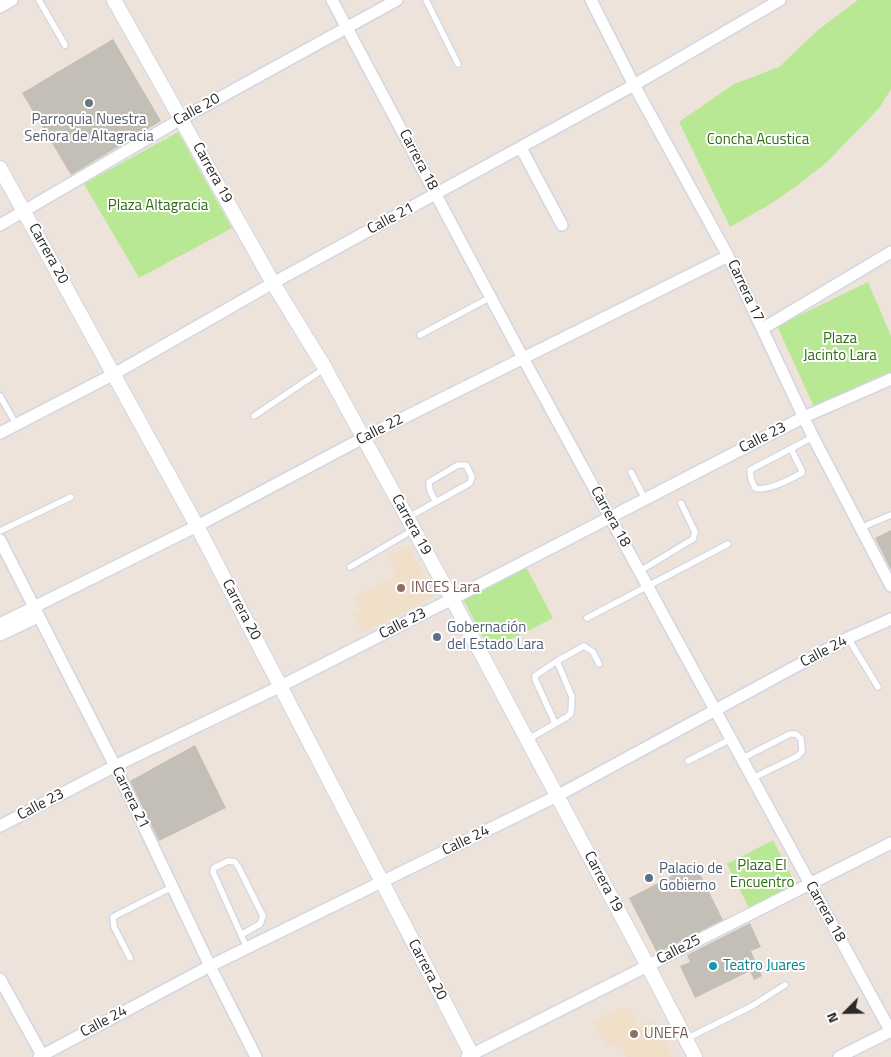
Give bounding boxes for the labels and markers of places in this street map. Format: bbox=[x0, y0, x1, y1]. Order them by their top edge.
marker: Parroquia Nuestra Señora de Altagracia bbox=[83, 97, 95, 109]
place label: Parroquia Nuestra Señora de Altagracia bbox=[24, 111, 154, 146]
place label: INCES Lara bbox=[411, 579, 480, 597]
marker: INCES Lara bbox=[395, 582, 407, 594]
place label: Gobernación del Estado Lara bbox=[447, 619, 544, 654]
marker: Gobernación del Estado Lara bbox=[431, 631, 443, 643]
place label: Palacio de Gobierno bbox=[659, 860, 723, 895]
marker: Palacio de Gobierno bbox=[643, 872, 655, 884]
place label: Teatro Juares bbox=[723, 957, 806, 975]
marker: Teatro Juares bbox=[707, 960, 719, 972]
place label: UNEFA bbox=[644, 1025, 688, 1043]
marker: UNEFA bbox=[628, 1028, 640, 1040]

